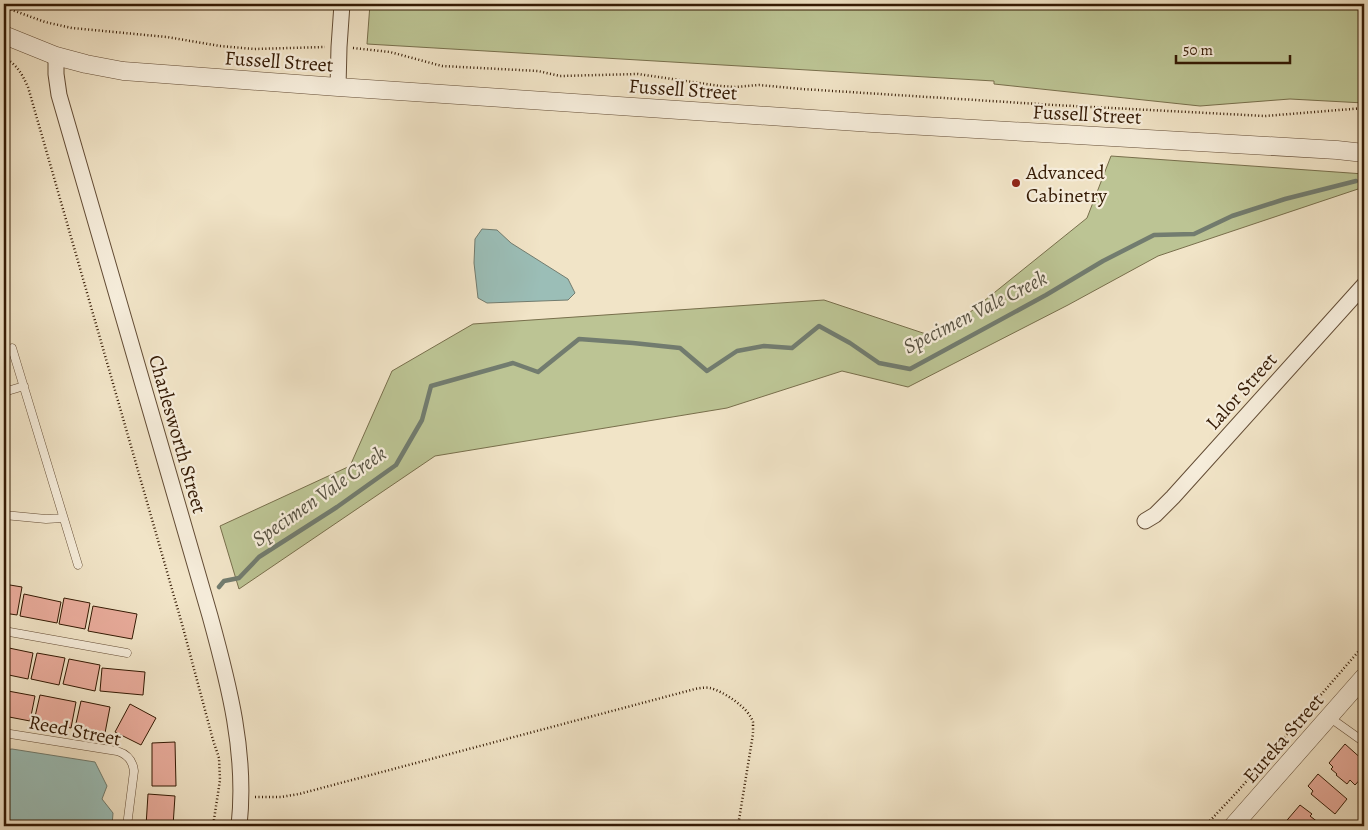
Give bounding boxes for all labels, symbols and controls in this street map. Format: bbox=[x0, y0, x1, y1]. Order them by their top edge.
scale bar bbox=[1176, 32, 1289, 64]
text: 50 m bbox=[1183, 40, 1213, 60]
street label: Fussell Street bbox=[224, 44, 335, 79]
street label: Fussell Street bbox=[628, 72, 739, 107]
street label: Fussell Street bbox=[1032, 98, 1143, 131]
place label: Advanced Cabinetry bbox=[1025, 159, 1108, 209]
marker: Advanced Cabinetry bbox=[1010, 177, 1022, 189]
water label: Specimen Vale Creek bbox=[898, 264, 1052, 360]
street label: Lalor Street bbox=[1200, 347, 1283, 436]
street label: Charlesworth Street bbox=[142, 352, 213, 517]
water label: Specimen Vale Creek bbox=[246, 439, 392, 553]
street label: Eureka Street bbox=[1237, 687, 1330, 789]
street label: Reed Street bbox=[26, 708, 124, 753]

